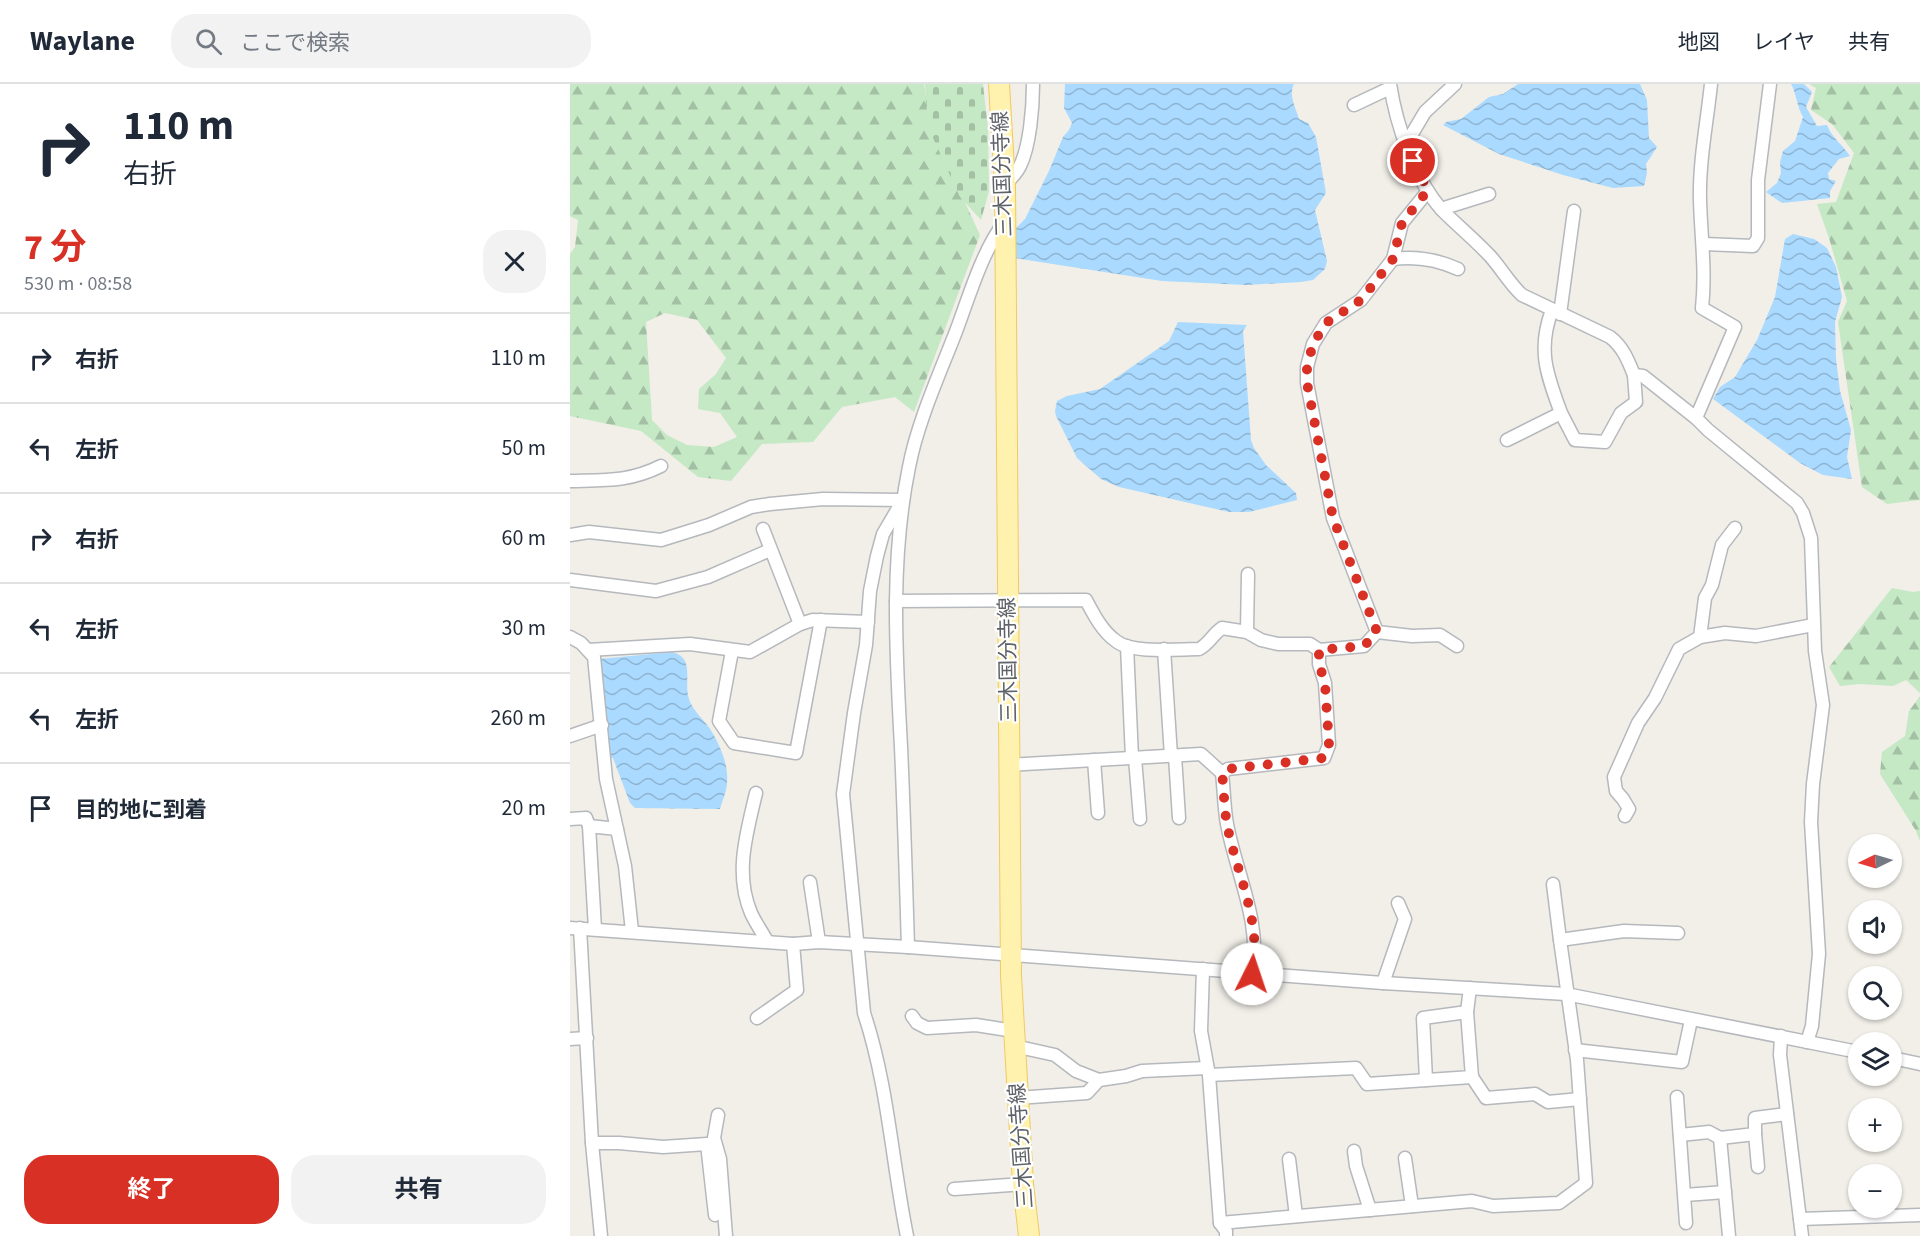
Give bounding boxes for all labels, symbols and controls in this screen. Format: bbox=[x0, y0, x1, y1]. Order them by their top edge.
search box bbox=[171, 14, 591, 68]
text: Waylane bbox=[30, 21, 135, 61]
icon: search bbox=[192, 25, 225, 58]
text: ここで検索 bbox=[240, 27, 350, 59]
text: 地図 bbox=[1678, 27, 1720, 57]
text: レイヤ bbox=[1753, 27, 1815, 57]
text: 共有 bbox=[1848, 27, 1890, 57]
text: 110 m bbox=[123, 96, 234, 156]
icon: right bbox=[24, 108, 102, 186]
street label: 三木国分寺線 bbox=[985, 111, 1019, 237]
pin bbox=[1387, 135, 1438, 186]
icon: arrive bbox=[1396, 144, 1429, 177]
text: 右折 bbox=[123, 155, 177, 194]
text: 7 分 bbox=[24, 222, 86, 273]
button: close bbox=[483, 230, 546, 293]
text: 530 m · 08:58 bbox=[24, 270, 132, 298]
icon: right bbox=[24, 342, 57, 375]
text: 110 m bbox=[491, 342, 546, 374]
text: 右折 bbox=[75, 344, 119, 376]
icon: left bbox=[24, 432, 57, 465]
text: 50 m bbox=[501, 432, 546, 464]
text: 左折 bbox=[75, 434, 119, 466]
icon: right bbox=[24, 522, 57, 555]
text: 60 m bbox=[501, 522, 546, 554]
text: 右折 bbox=[75, 524, 119, 556]
street label: 三木国分寺線 bbox=[992, 597, 1024, 723]
icon: left bbox=[24, 612, 57, 645]
text: 30 m bbox=[501, 612, 546, 644]
text: 左折 bbox=[75, 614, 119, 646]
icon: left bbox=[24, 702, 57, 735]
text: 260 m bbox=[491, 702, 546, 734]
text: 左折 bbox=[75, 704, 119, 736]
icon: arrive bbox=[24, 792, 57, 825]
text: 20 m bbox=[501, 792, 546, 824]
text: 目的地に到着 bbox=[75, 794, 207, 826]
north arrow bbox=[1848, 834, 1902, 888]
map controls bbox=[1848, 834, 1902, 1218]
button: sound bbox=[1848, 900, 1902, 954]
position arrow bbox=[1220, 942, 1284, 1006]
button: search bbox=[1848, 966, 1902, 1020]
button: layers bbox=[1848, 1032, 1902, 1086]
street label: 三木国分寺線 bbox=[1002, 1082, 1040, 1210]
button: + bbox=[1848, 1098, 1902, 1152]
button: 終了 bbox=[24, 1155, 279, 1224]
button: 共有 bbox=[291, 1155, 546, 1224]
button: − bbox=[1848, 1164, 1902, 1218]

